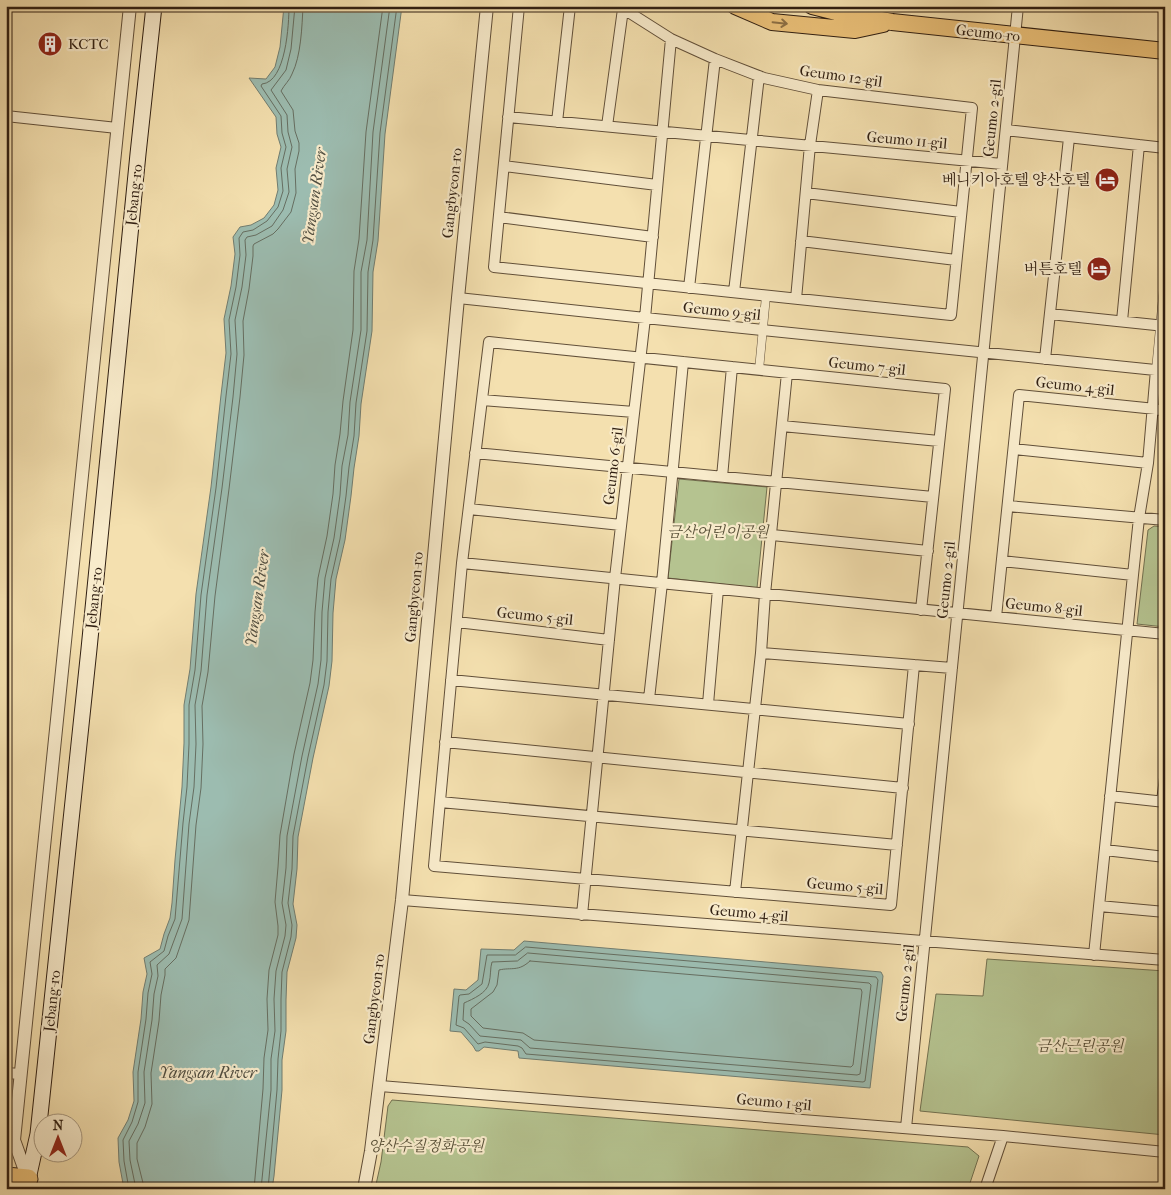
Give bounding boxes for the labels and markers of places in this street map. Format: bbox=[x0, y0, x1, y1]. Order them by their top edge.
building icon: KCTC bbox=[37, 31, 63, 57]
place label: KCTC bbox=[68, 35, 109, 53]
hotel icon: 베니키아호텔 양산호텔 bbox=[1094, 167, 1120, 193]
place label: 베니키아호텔 양산호텔 bbox=[942, 171, 1090, 189]
hotel icon: 버튼호텔 bbox=[1086, 256, 1112, 282]
place label: 버튼호텔 bbox=[1024, 260, 1082, 278]

